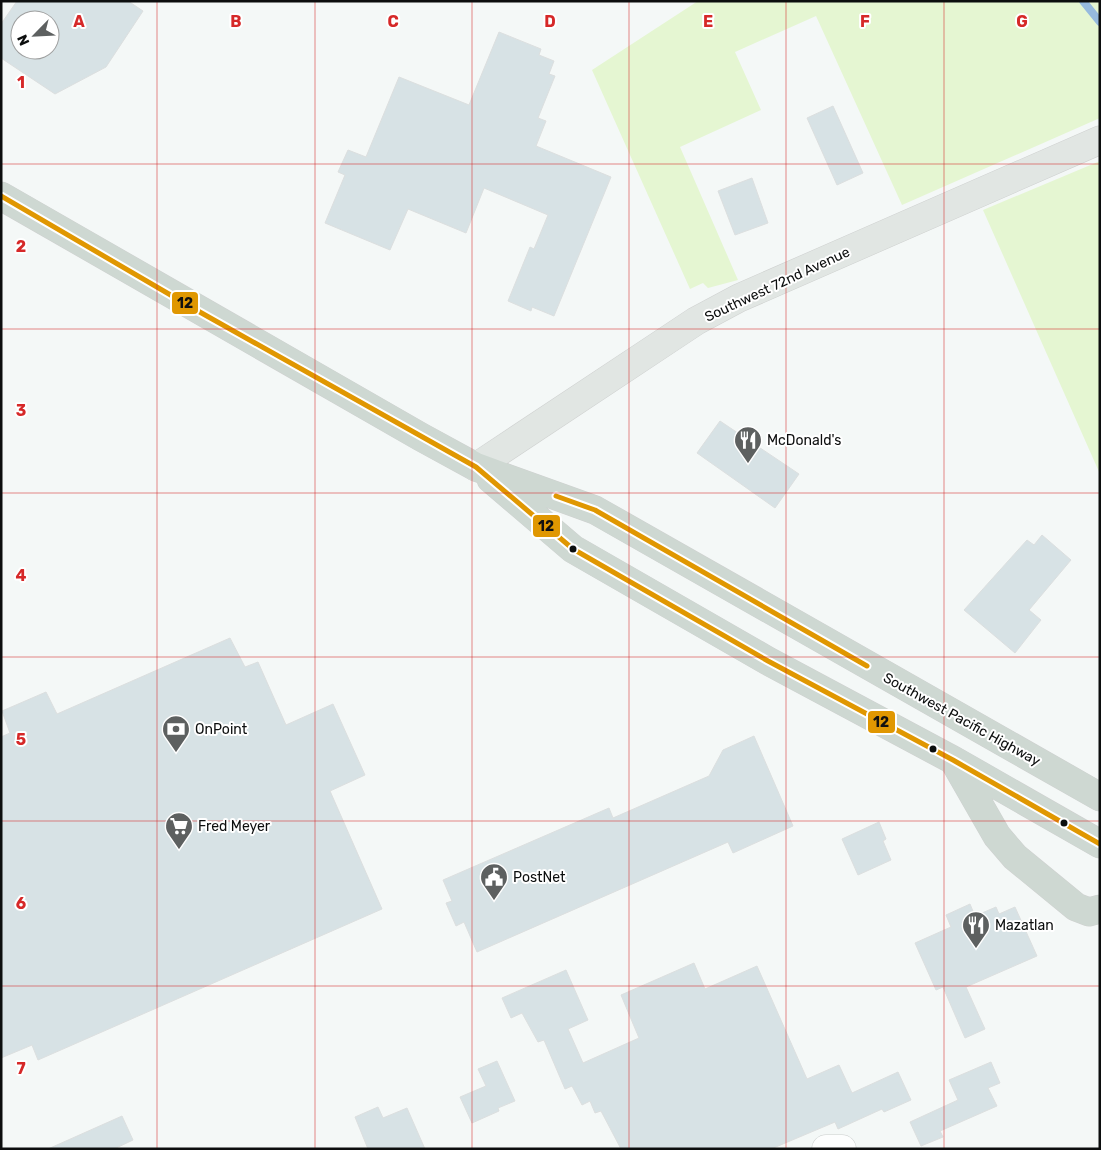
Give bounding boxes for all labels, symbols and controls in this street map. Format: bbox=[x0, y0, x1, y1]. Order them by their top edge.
north arrow bbox=[10, 10, 60, 60]
text: A bbox=[73, 12, 85, 31]
text: B bbox=[230, 12, 242, 31]
text: C bbox=[387, 12, 399, 31]
text: D bbox=[544, 12, 556, 31]
text: E bbox=[703, 12, 713, 31]
text: F bbox=[860, 12, 870, 31]
text: G bbox=[1016, 12, 1028, 31]
text: N bbox=[14, 32, 33, 48]
text: 1 bbox=[17, 73, 25, 92]
text: 2 bbox=[16, 237, 26, 256]
street label: Southwest 72nd Avenue bbox=[702, 243, 853, 326]
line badge: 12 bbox=[171, 291, 199, 315]
text: 12 bbox=[177, 295, 193, 312]
text: 3 bbox=[16, 401, 26, 420]
restaurant icon: McDonald's bbox=[733, 425, 763, 464]
place label: McDonald's bbox=[767, 432, 841, 449]
line badge: 12 bbox=[532, 514, 561, 538]
text: 12 bbox=[538, 518, 554, 535]
unlabelled marker bbox=[568, 544, 578, 554]
text: 4 bbox=[16, 566, 27, 585]
street label: Southwest Pacific Highway bbox=[880, 669, 1044, 770]
line badge: 12 bbox=[867, 710, 896, 734]
bank icon: OnPoint bbox=[161, 714, 191, 753]
text: 12 bbox=[873, 714, 889, 731]
place label: OnPoint bbox=[195, 721, 248, 738]
text: 5 bbox=[16, 730, 26, 749]
unlabelled marker bbox=[928, 744, 938, 754]
supermarket icon: Fred Meyer bbox=[164, 811, 194, 850]
place label: Fred Meyer bbox=[198, 818, 271, 835]
unlabelled marker bbox=[1059, 818, 1069, 828]
public building icon: PostNet bbox=[479, 862, 509, 901]
place label: PostNet bbox=[513, 869, 566, 886]
text: 6 bbox=[16, 894, 26, 913]
restaurant icon: Mazatlan bbox=[961, 910, 991, 949]
place label: Mazatlan bbox=[995, 917, 1054, 934]
text: 7 bbox=[16, 1059, 26, 1078]

